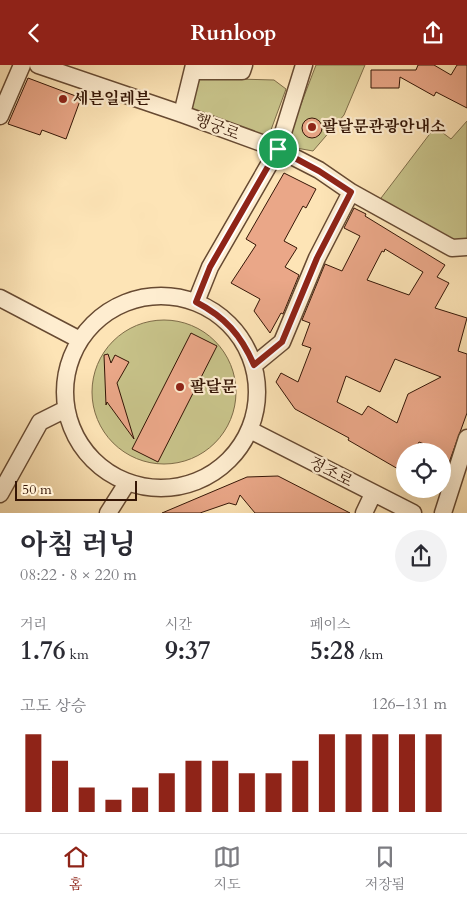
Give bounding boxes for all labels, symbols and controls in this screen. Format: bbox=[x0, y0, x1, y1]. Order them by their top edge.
text: Runloop bbox=[190, 18, 277, 48]
icon: back bbox=[20, 19, 48, 47]
icon: share bbox=[419, 19, 447, 47]
place label: 세븐일레븐 bbox=[73, 88, 151, 110]
marker: 세븐일레븐 bbox=[57, 93, 69, 105]
street label: 행궁로 bbox=[191, 108, 243, 146]
place label: 팔달문관광안내소 bbox=[322, 116, 446, 138]
marker: 팔달문관광안내소 bbox=[306, 121, 318, 133]
pin bbox=[257, 128, 299, 170]
icon: arrive bbox=[264, 135, 292, 163]
place label: 팔달문 bbox=[190, 376, 237, 398]
marker: 팔달문 bbox=[174, 381, 186, 393]
map controls bbox=[396, 443, 451, 498]
button: locate bbox=[396, 443, 451, 498]
street label: 정조로 bbox=[305, 452, 357, 493]
scale bar bbox=[15, 478, 138, 501]
text: 50 m bbox=[22, 480, 52, 499]
text: 아침 러닝 bbox=[20, 526, 136, 564]
button: share bbox=[395, 530, 447, 582]
text: 08:22 · 8 × 220 m bbox=[20, 564, 137, 586]
text: 거리 bbox=[20, 615, 47, 634]
text: 시간 bbox=[165, 615, 192, 634]
text: 페이스 bbox=[310, 615, 351, 634]
text: 1.76 bbox=[20, 634, 66, 668]
text: 9:37 bbox=[165, 634, 211, 668]
text: 5:28 bbox=[310, 634, 356, 668]
text: km bbox=[66, 645, 89, 664]
text: /km bbox=[356, 645, 383, 664]
text: 126–131 m bbox=[371, 693, 447, 715]
text: 고도 상승 bbox=[20, 695, 86, 717]
tab: 홈 bbox=[62, 843, 90, 894]
tab: 지도 bbox=[213, 843, 241, 894]
tab: 저장됨 bbox=[365, 843, 405, 894]

